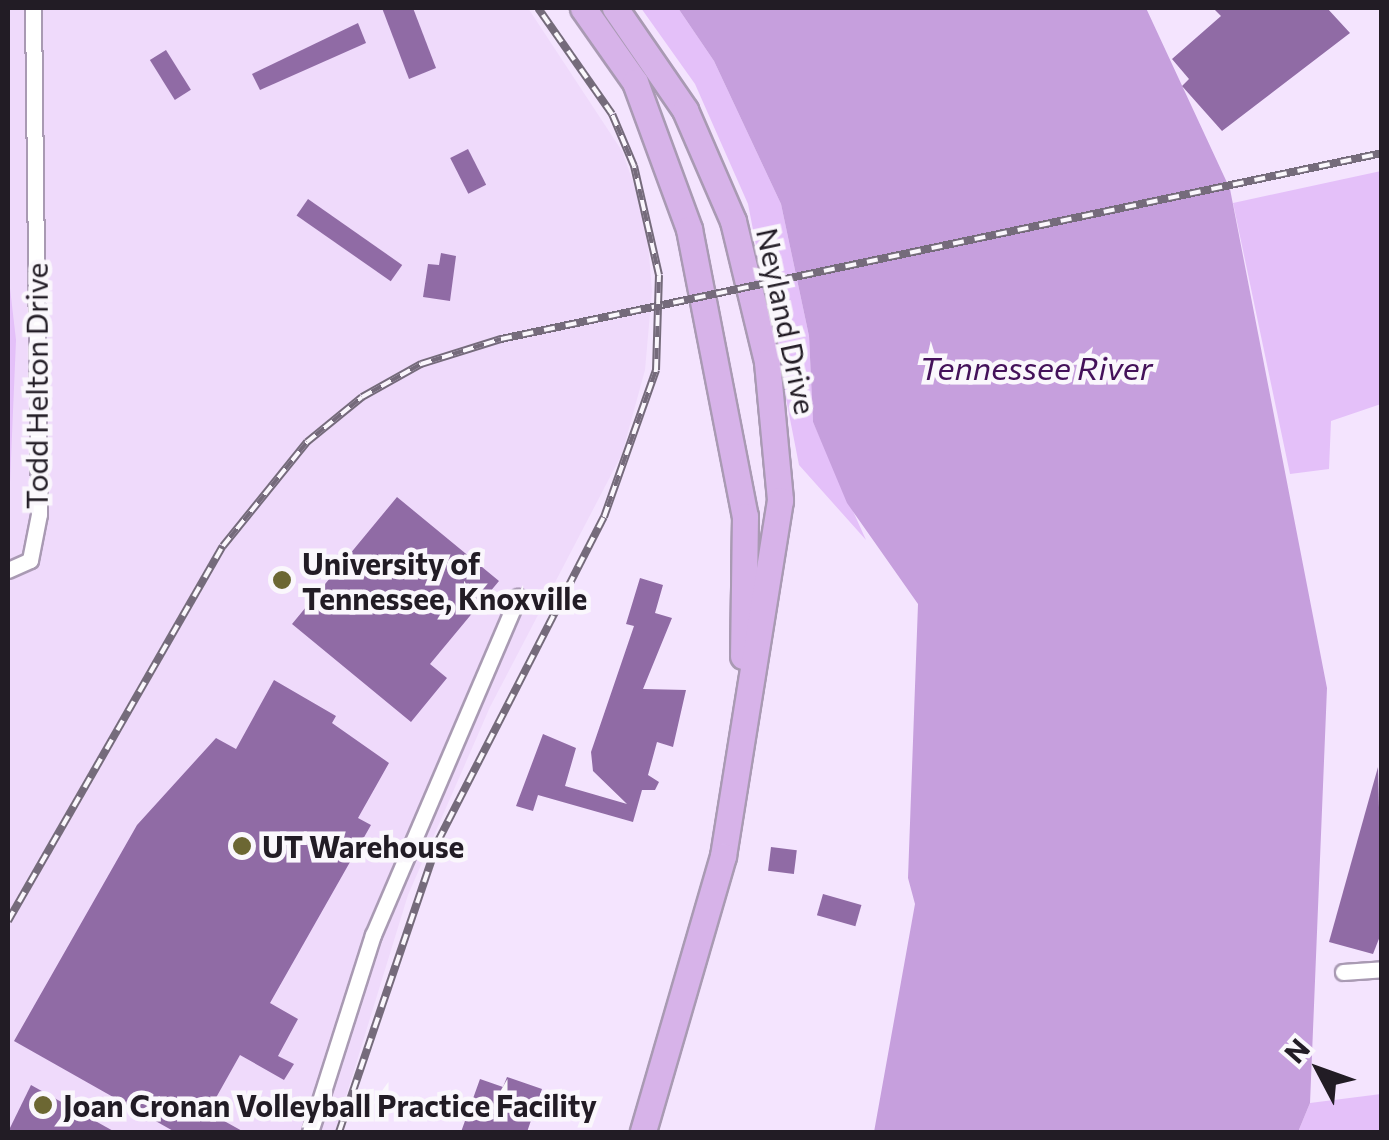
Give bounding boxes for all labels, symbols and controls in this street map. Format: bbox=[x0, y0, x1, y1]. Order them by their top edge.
street label: Neyland Drive bbox=[750, 225, 824, 417]
street label: Todd Helton Drive bbox=[18, 263, 54, 509]
water label: Tennessee River bbox=[920, 348, 1152, 386]
place label: University of Tennessee, Knoxville bbox=[302, 545, 587, 616]
marker: University of Tennessee, Knoxville bbox=[271, 569, 293, 591]
place label: UT Warehouse bbox=[262, 828, 464, 864]
marker: UT Warehouse bbox=[231, 835, 253, 857]
north arrow bbox=[1269, 1020, 1369, 1120]
text: N bbox=[1277, 1031, 1316, 1069]
place label: Joan Cronan Volleyball Practice Facility bbox=[63, 1087, 597, 1123]
marker: Joan Cronan Volleyball Practice Facility bbox=[32, 1094, 54, 1116]

